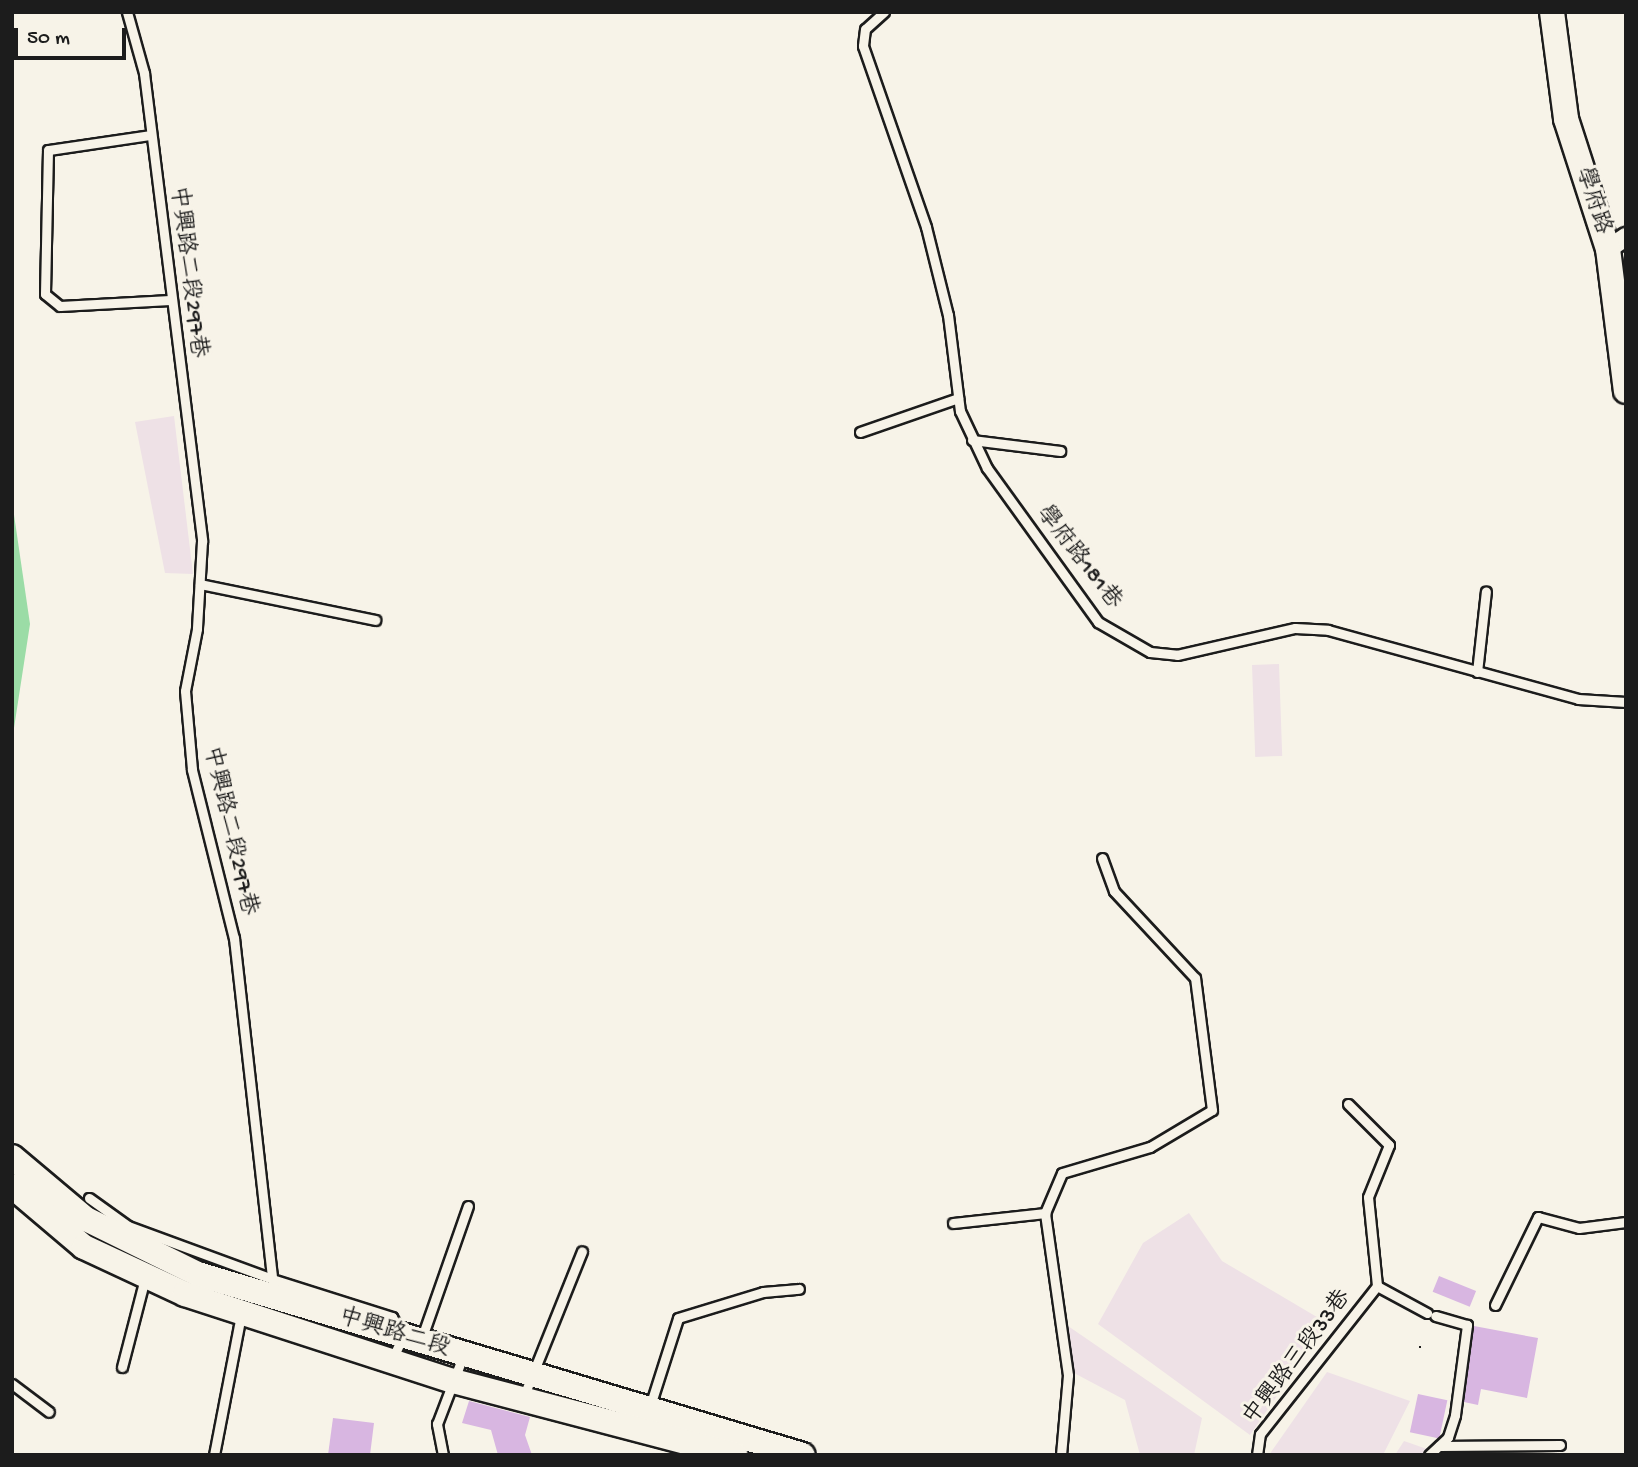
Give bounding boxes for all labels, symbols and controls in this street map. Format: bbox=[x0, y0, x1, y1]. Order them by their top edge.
scale bar bbox=[18, 14, 130, 58]
text: 50 m bbox=[27, 27, 70, 52]
street label: 學府路 bbox=[1568, 164, 1616, 238]
street label: 中興路二段297巷 bbox=[163, 185, 211, 359]
street label: 學府路181巷 bbox=[1029, 501, 1127, 615]
street label: 中興路二段297巷 bbox=[196, 744, 262, 918]
street label: 中興路三段33巷 bbox=[1238, 1285, 1358, 1431]
street label: 中興路二段 bbox=[335, 1304, 453, 1364]

